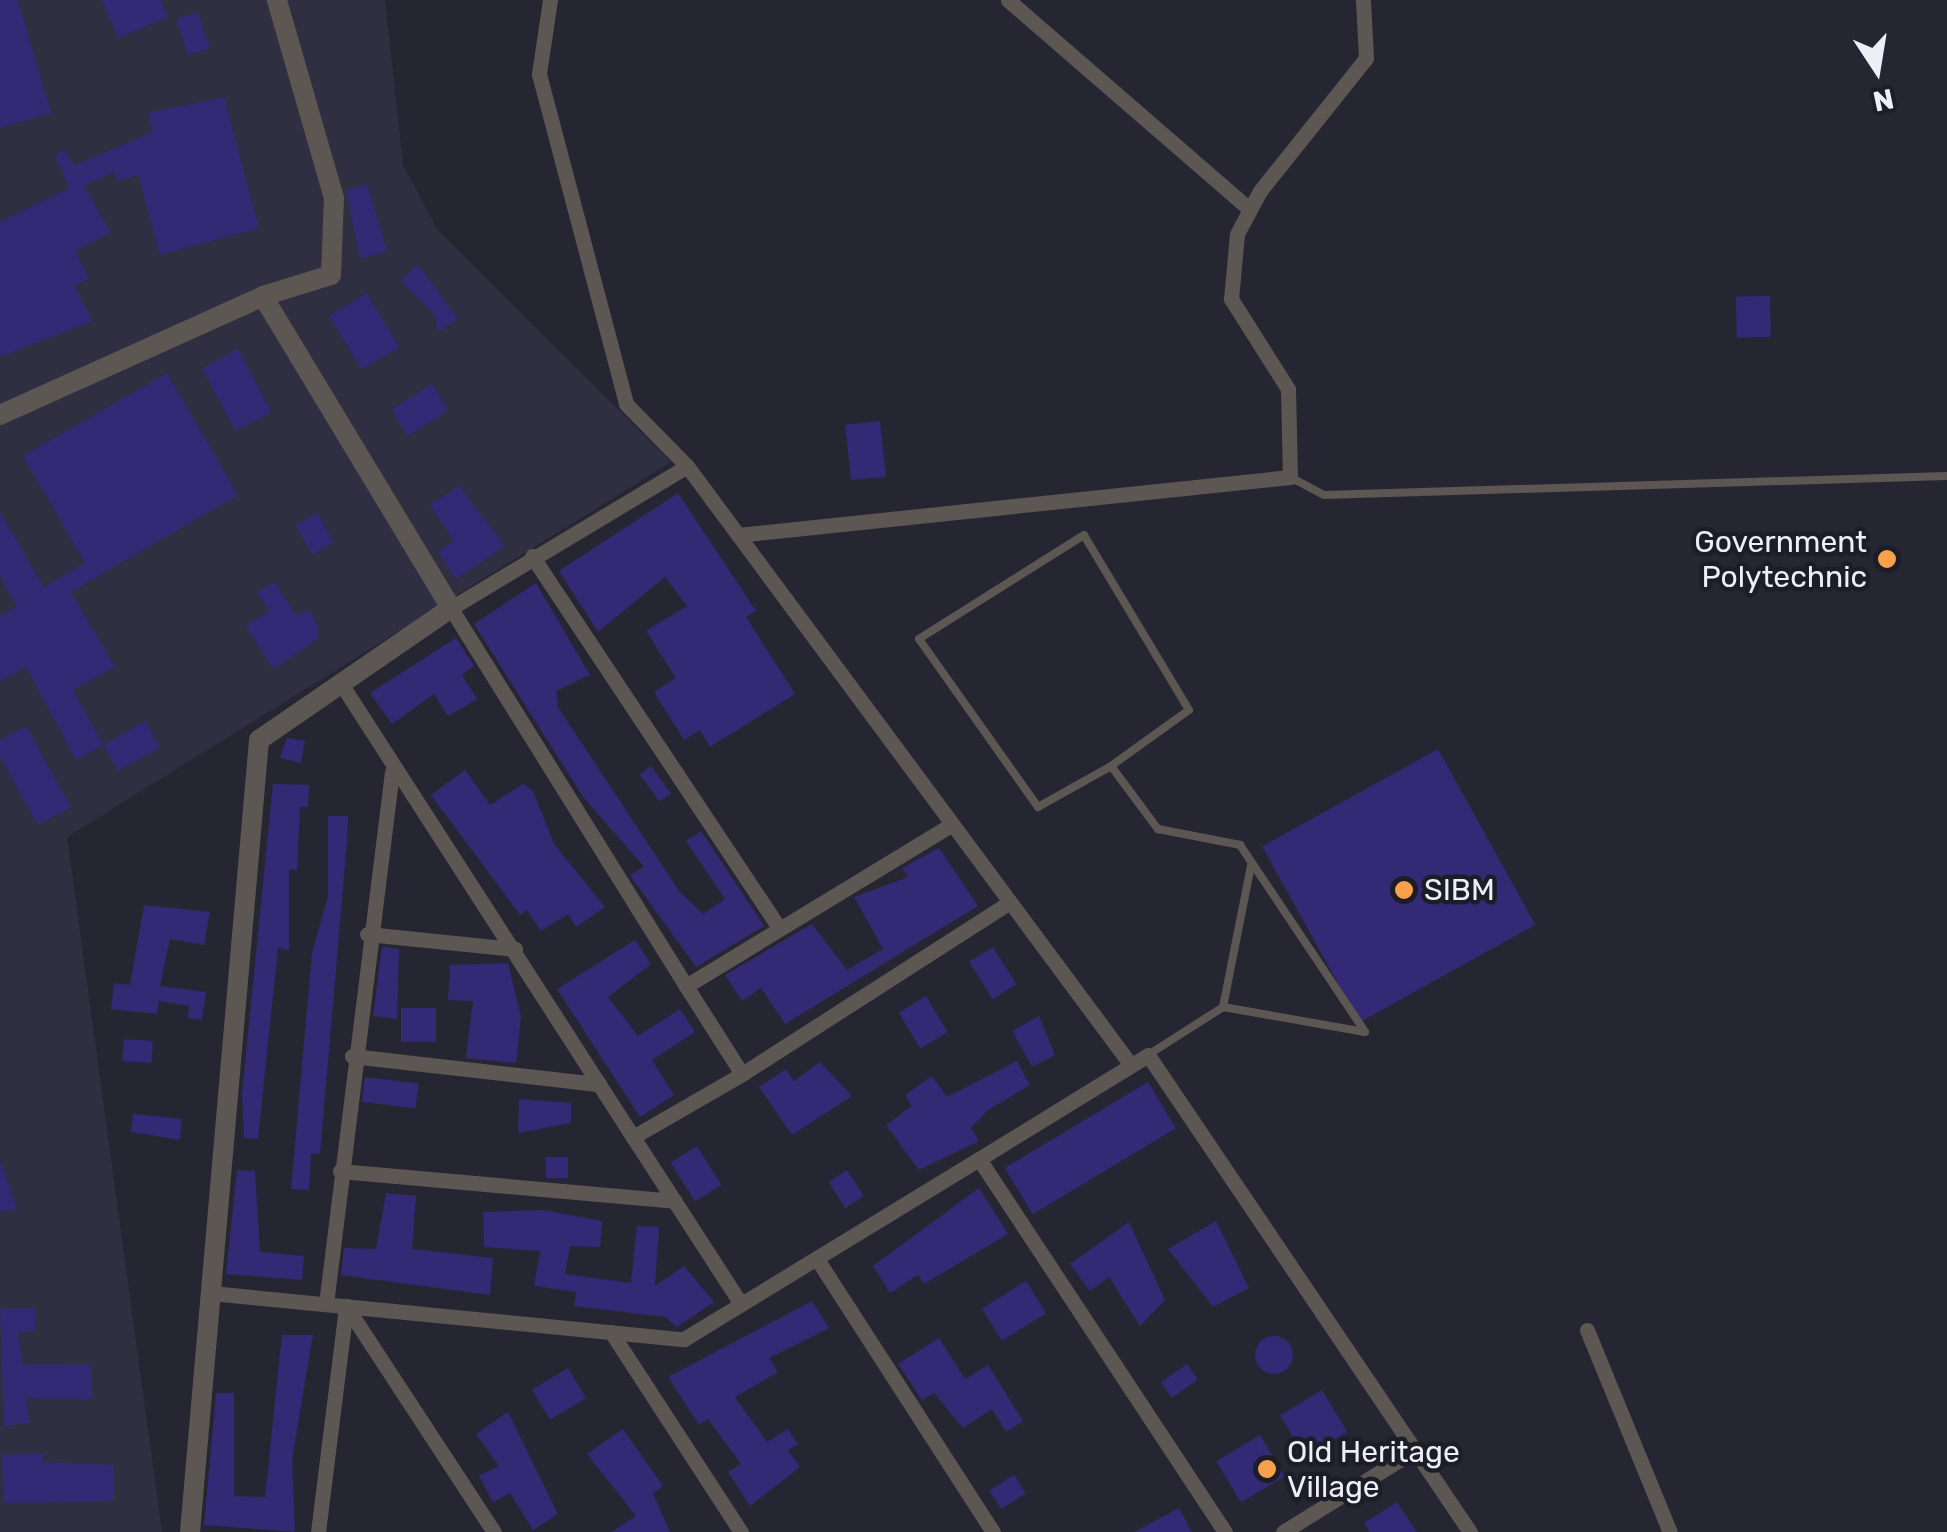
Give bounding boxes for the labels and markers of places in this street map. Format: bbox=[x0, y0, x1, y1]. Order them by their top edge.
place label: Government Polytechnic bbox=[1694, 524, 1867, 594]
marker: Government Polytechnic bbox=[1876, 548, 1898, 570]
place label: SIBM bbox=[1424, 872, 1495, 908]
marker: SIBM bbox=[1393, 879, 1415, 901]
place label: Old Heritage Village bbox=[1287, 1434, 1460, 1504]
marker: Old Heritage Village bbox=[1256, 1458, 1278, 1480]

